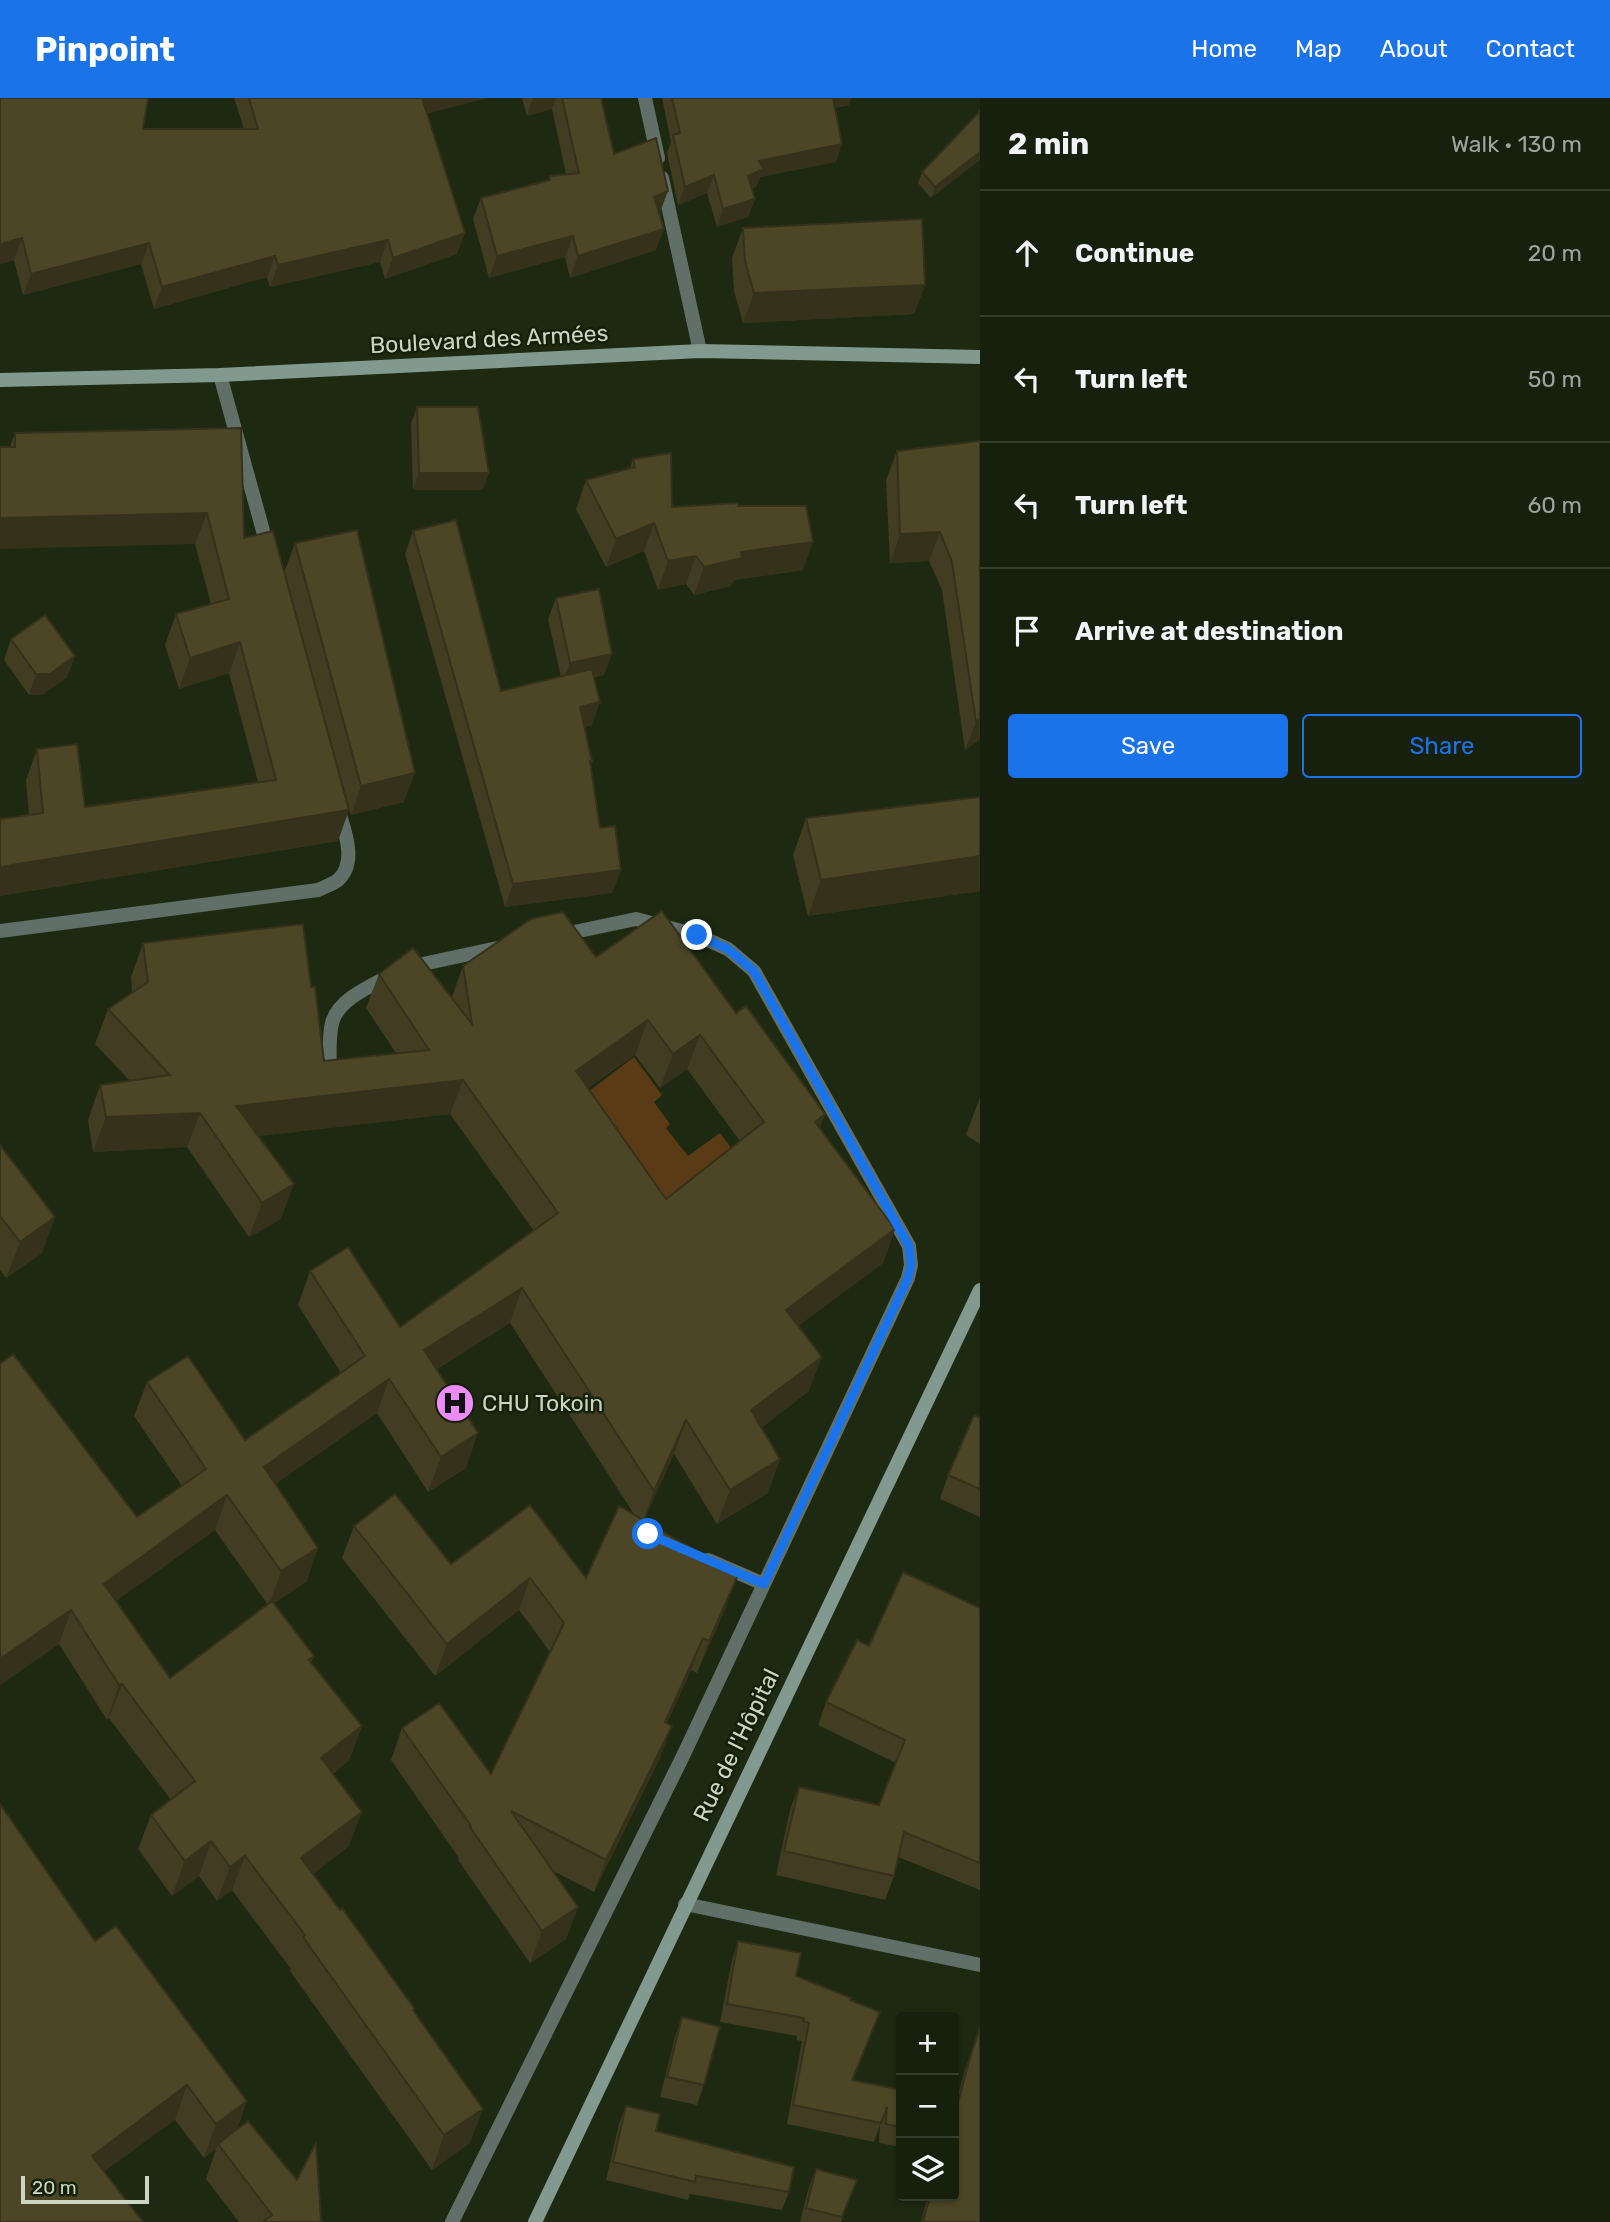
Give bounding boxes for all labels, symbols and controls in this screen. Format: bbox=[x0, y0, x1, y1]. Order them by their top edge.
text: Pinpoint bbox=[35, 30, 175, 69]
text: Home bbox=[1191, 35, 1257, 63]
text: Map bbox=[1295, 35, 1342, 63]
text: About bbox=[1380, 35, 1448, 63]
text: Contact bbox=[1486, 35, 1575, 63]
text: 2 min bbox=[1008, 126, 1089, 162]
text: Walk · 130 m bbox=[1451, 130, 1582, 158]
icon: ahead bbox=[1008, 234, 1046, 272]
text: Continue bbox=[1075, 238, 1194, 269]
text: 20 m bbox=[1528, 239, 1582, 267]
street label: Boulevard des Armées bbox=[369, 319, 609, 359]
icon: left bbox=[1008, 360, 1046, 398]
text: Turn left bbox=[1075, 364, 1187, 395]
text: 50 m bbox=[1528, 365, 1582, 393]
icon: left bbox=[1008, 486, 1046, 524]
text: Turn left bbox=[1075, 490, 1187, 521]
text: 60 m bbox=[1527, 491, 1582, 519]
icon: arrive bbox=[1008, 612, 1046, 650]
text: Arrive at destination bbox=[1075, 616, 1343, 647]
button: Save bbox=[1008, 714, 1288, 778]
button: Share bbox=[1302, 714, 1582, 778]
route end bbox=[681, 919, 712, 950]
hospital icon: CHU Tokoin bbox=[434, 1382, 476, 1424]
place label: CHU Tokoin bbox=[482, 1389, 603, 1417]
route start bbox=[632, 1518, 663, 1549]
street label: Rue de l'Hôpital bbox=[687, 1664, 785, 1826]
map controls bbox=[896, 2012, 959, 2201]
button: + bbox=[896, 2012, 959, 2075]
button: − bbox=[896, 2075, 959, 2138]
button: layers bbox=[896, 2138, 959, 2201]
scale bar bbox=[21, 2173, 149, 2205]
text: 20 m bbox=[32, 2176, 77, 2199]

